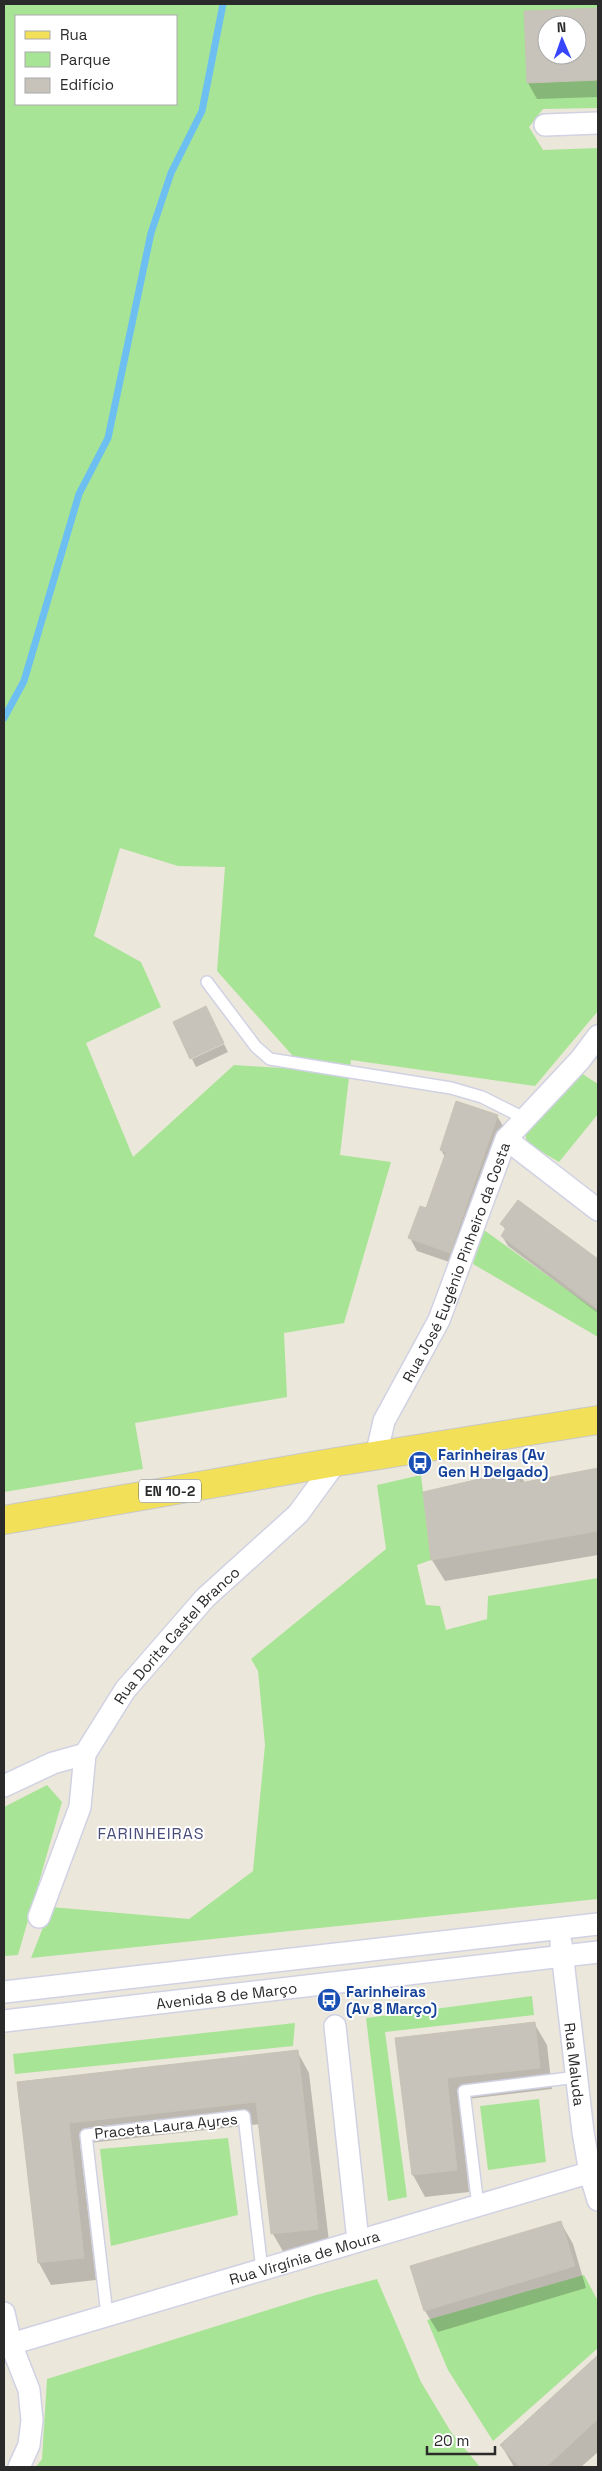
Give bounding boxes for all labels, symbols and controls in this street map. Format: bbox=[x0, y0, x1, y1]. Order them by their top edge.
legend bbox=[15, 15, 178, 105]
north arrow bbox=[537, 15, 587, 65]
text: N bbox=[557, 18, 567, 36]
text: Rua bbox=[60, 25, 88, 44]
text: Parque bbox=[60, 50, 111, 69]
text: Edifício bbox=[60, 75, 114, 94]
street label: Rua José Eugénio Pinheiro da Costa bbox=[398, 1139, 514, 1385]
place label: Farinheiras (Av Gen H Delgado) bbox=[438, 1445, 548, 1481]
bus stop icon: Farinheiras (Av Gen H Delgado) bbox=[407, 1450, 433, 1476]
road number: EN 10-2 bbox=[139, 1480, 201, 1502]
street label: Rua Dorita Castel Branco bbox=[109, 1562, 243, 1707]
district label: FARINHEIRAS bbox=[98, 1823, 205, 1844]
street label: Avenida 8 de Março bbox=[155, 1978, 298, 2013]
place label: Farinheiras (Av 8 Março) bbox=[346, 1982, 437, 2018]
bus stop icon: Farinheiras (Av 8 Março) bbox=[316, 1987, 342, 2013]
street label: Rua Maluda bbox=[561, 2021, 589, 2107]
street label: Praceta Laura Ayres bbox=[93, 2109, 239, 2143]
street label: Rua Virgínia de Moura bbox=[227, 2226, 382, 2288]
scale bar bbox=[427, 2424, 494, 2456]
text: 20 m bbox=[434, 2431, 469, 2450]

